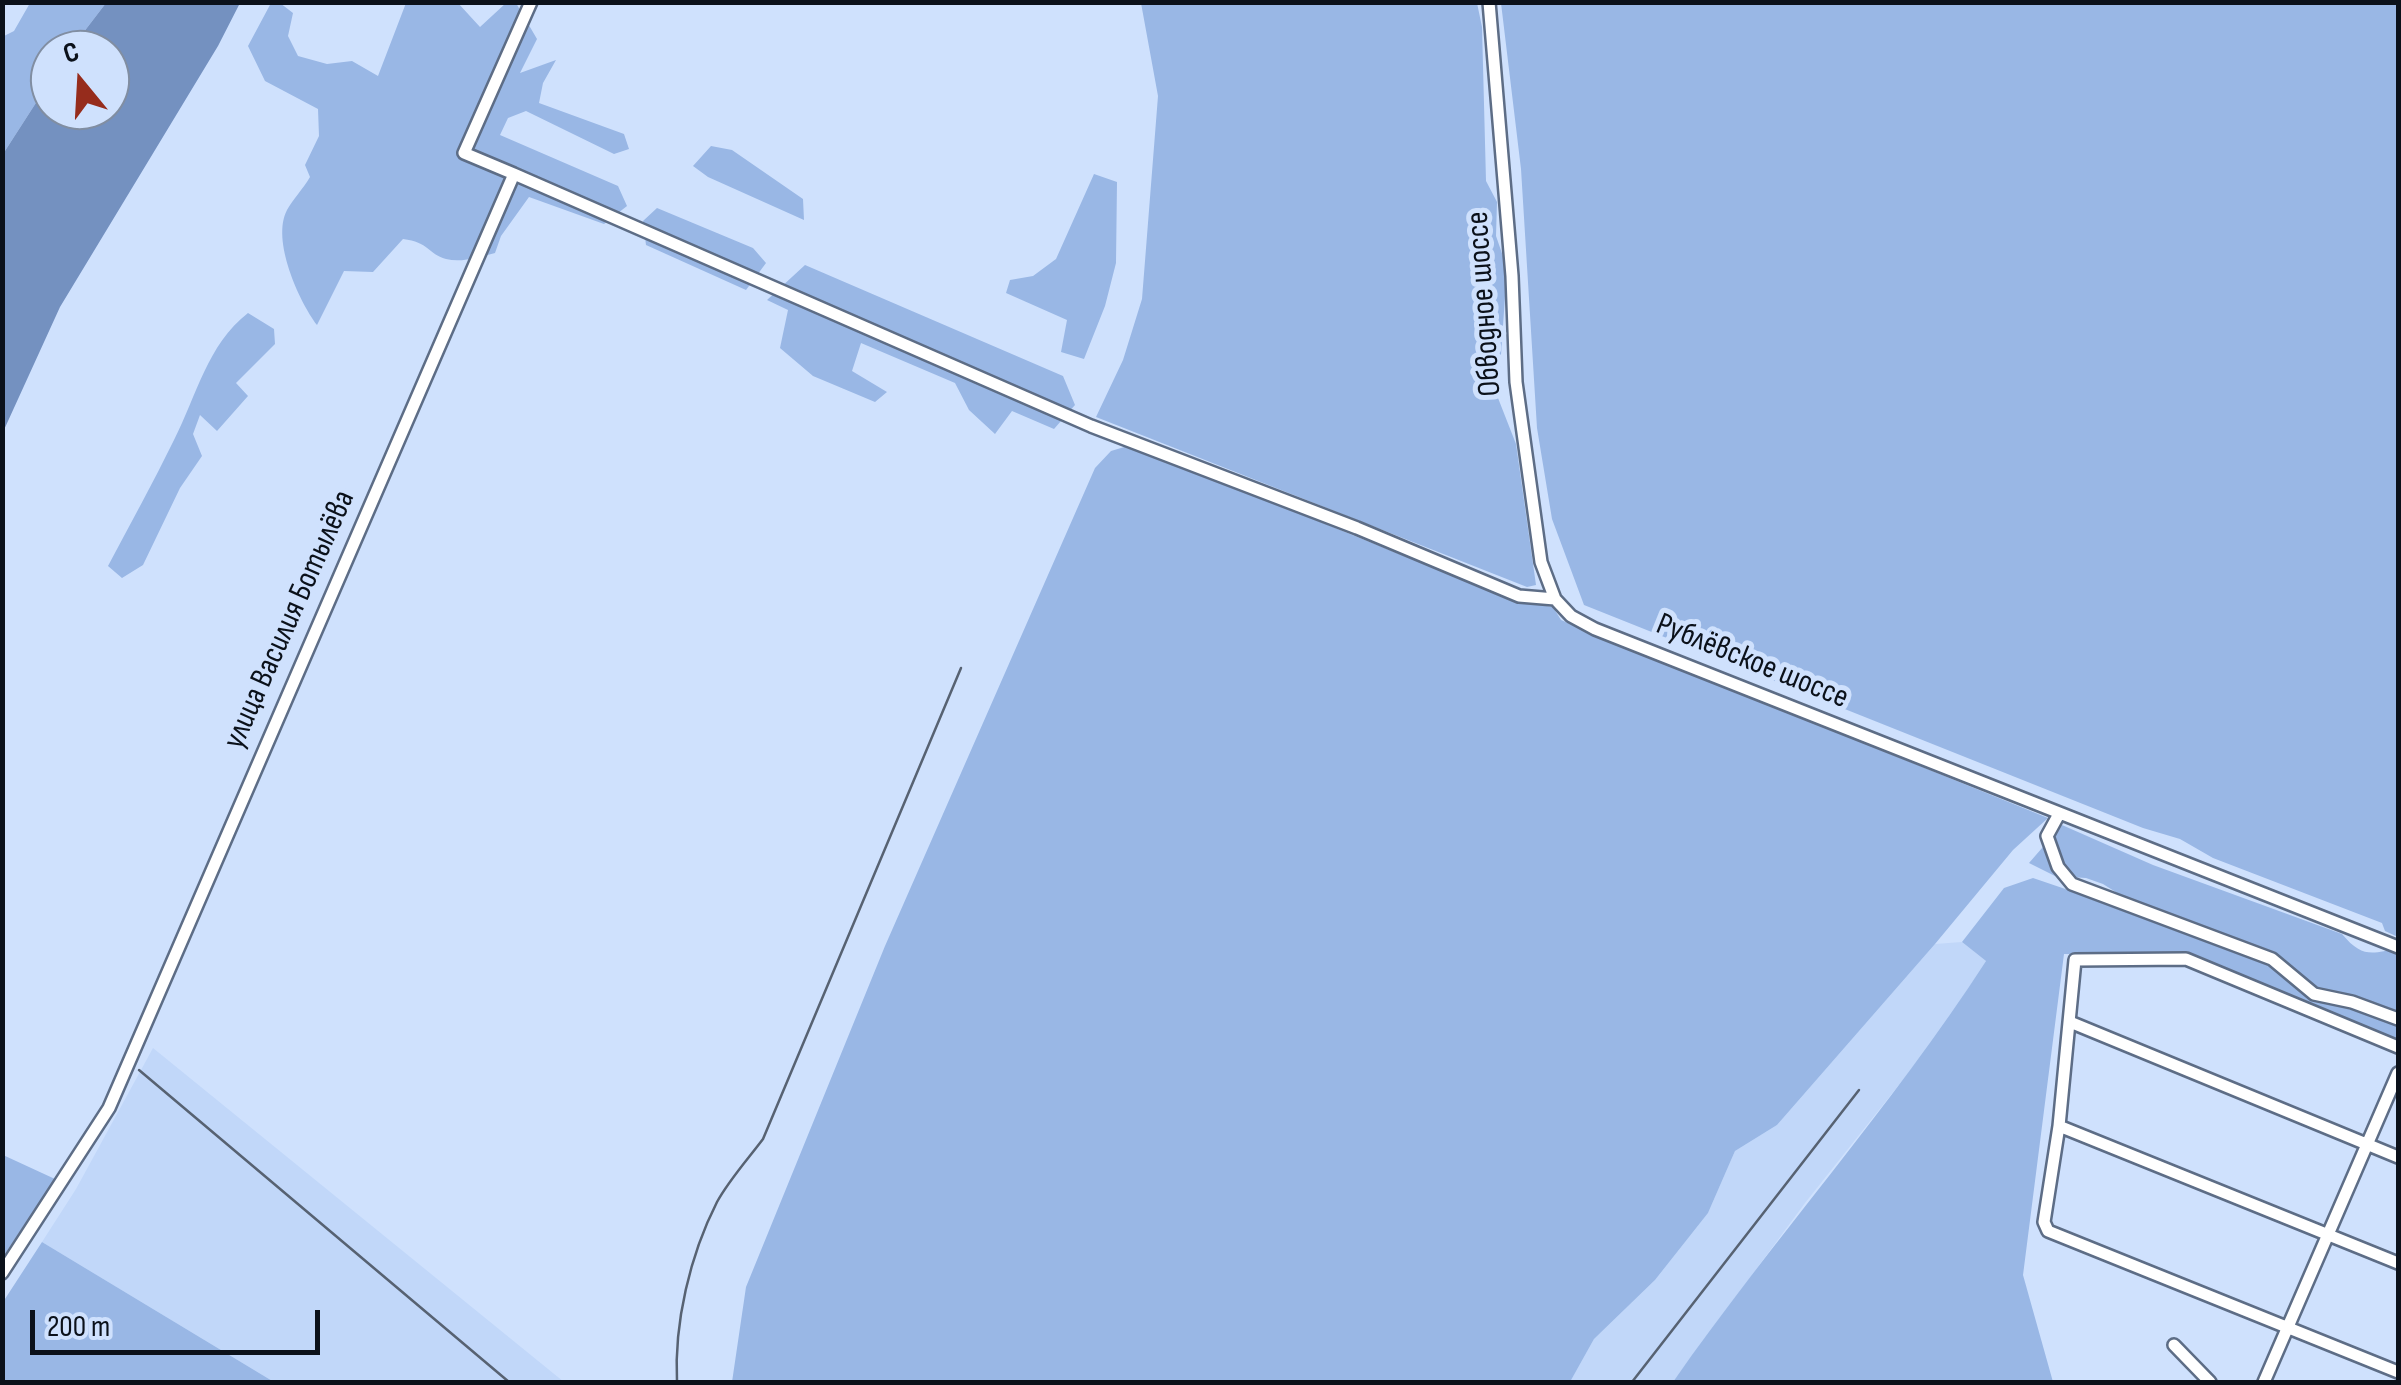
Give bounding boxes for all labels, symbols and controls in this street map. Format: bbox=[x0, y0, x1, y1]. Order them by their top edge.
north arrow bbox=[30, 30, 130, 130]
text: С bbox=[59, 35, 83, 71]
street label: Обводное шоссе bbox=[1459, 210, 1511, 398]
street label: улица Василия Ботылёва bbox=[216, 485, 364, 755]
street label: Рублёвское шоссе bbox=[1650, 606, 1854, 718]
scale bar bbox=[35, 1290, 325, 1352]
text: 200 m bbox=[47, 1309, 110, 1345]

